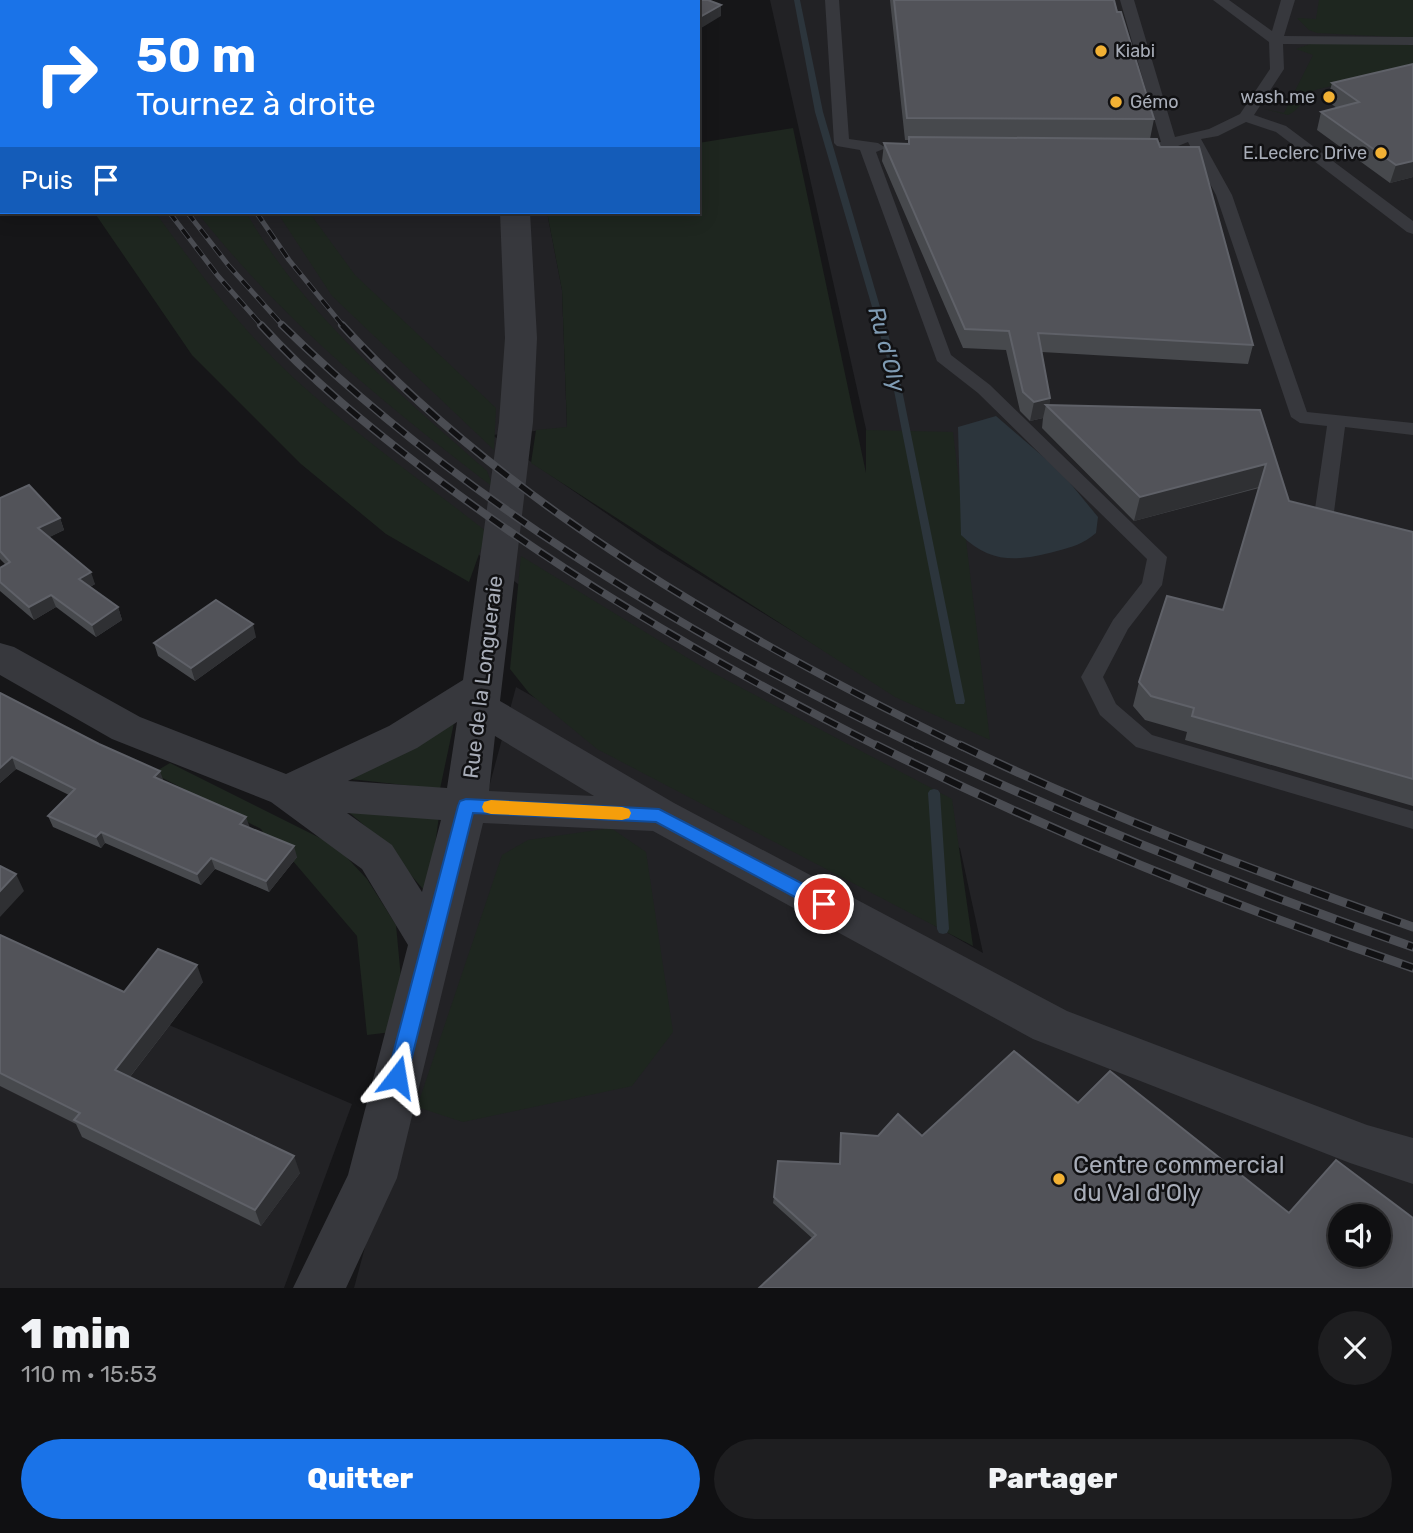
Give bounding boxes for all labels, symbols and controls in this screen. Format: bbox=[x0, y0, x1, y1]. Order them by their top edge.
text: 50 m bbox=[136, 26, 256, 84]
icon: right bbox=[21, 28, 112, 119]
place label: Kiabi bbox=[1115, 40, 1155, 62]
marker: Kiabi bbox=[1093, 43, 1109, 59]
text: Tournez à droite bbox=[136, 85, 376, 123]
place label: wash.me bbox=[1240, 86, 1315, 108]
marker: wash.me bbox=[1321, 89, 1337, 105]
place label: Gémo bbox=[1130, 91, 1179, 113]
marker: Gémo bbox=[1108, 94, 1124, 110]
place label: E.Leclerc Drive bbox=[1243, 142, 1367, 164]
marker: E.Leclerc Drive bbox=[1373, 145, 1389, 161]
icon: arrive bbox=[87, 161, 125, 199]
text: Puis bbox=[21, 165, 73, 196]
water label: Ru d'Oly bbox=[862, 303, 912, 396]
street label: Rue de la Longueraie bbox=[458, 574, 507, 780]
pin bbox=[794, 874, 854, 934]
icon: arrive bbox=[805, 885, 843, 923]
position arrow bbox=[360, 1040, 434, 1114]
place label: Centre commercial du Val d'Oly bbox=[1073, 1151, 1285, 1207]
marker: Centre commercial du Val d'Oly bbox=[1051, 1171, 1067, 1187]
map controls bbox=[1328, 1204, 1391, 1267]
button: sound bbox=[1328, 1204, 1391, 1267]
text: 1 min bbox=[21, 1309, 131, 1359]
button: close bbox=[1318, 1311, 1392, 1385]
text: 110 m · 15:53 bbox=[21, 1360, 157, 1388]
button: Quitter bbox=[21, 1439, 700, 1519]
button: Partager bbox=[714, 1439, 1392, 1519]

